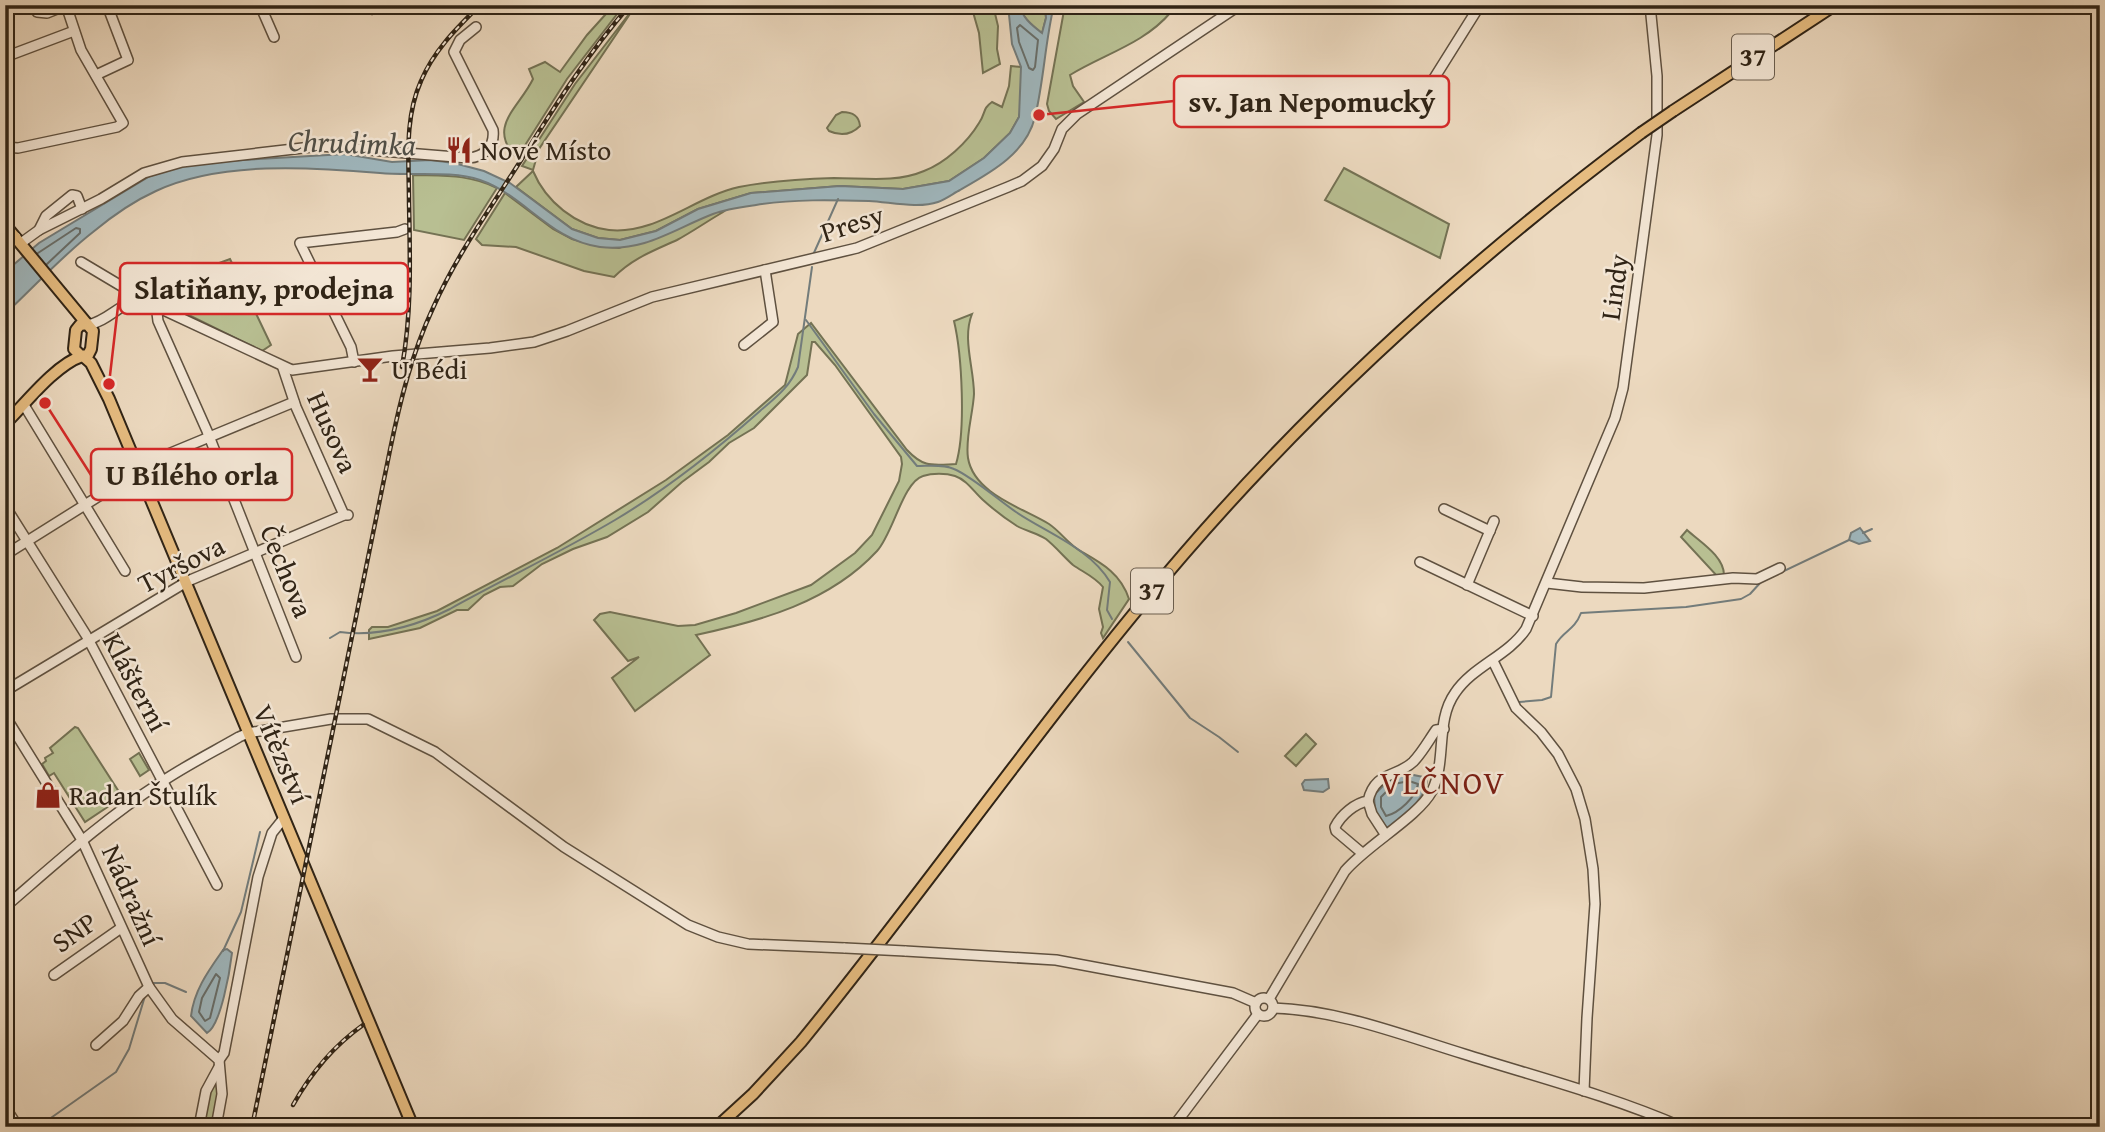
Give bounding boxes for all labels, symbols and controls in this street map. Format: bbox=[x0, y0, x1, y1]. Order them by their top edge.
road number: 37 bbox=[1732, 34, 1774, 80]
callout: sv. Jan Nepomucký bbox=[1174, 76, 1449, 127]
text: sv. Jan Nepomucký bbox=[1188, 79, 1436, 123]
water label: Chrudimka bbox=[287, 118, 417, 166]
place label: Nové Místo bbox=[480, 129, 611, 170]
restaurant icon: Nové Místo bbox=[444, 135, 474, 165]
street label: Presy bbox=[815, 193, 889, 252]
street label: Lindy bbox=[1589, 251, 1638, 323]
callout: Slatiňany, prodejna bbox=[120, 263, 408, 314]
text: Slatiňany, prodejna bbox=[134, 266, 395, 310]
place label: U Bédi bbox=[391, 348, 468, 389]
bar icon: U Bédi bbox=[355, 354, 385, 384]
street label: Husova bbox=[297, 385, 370, 480]
callout: U Bílého orla bbox=[91, 449, 292, 500]
text: U Bílého orla bbox=[105, 452, 279, 496]
street label: Čechova bbox=[250, 518, 325, 624]
street label: Tyršova bbox=[130, 524, 232, 603]
road number: 37 bbox=[1131, 568, 1173, 614]
street label: Klášterní bbox=[93, 625, 180, 740]
street label: Vítězství bbox=[243, 698, 322, 811]
district label: VLČNOV bbox=[1380, 759, 1506, 806]
place label: Radan Štulík bbox=[69, 774, 218, 815]
shop icon: Radan Štulík bbox=[33, 780, 63, 810]
street label: Nádražní bbox=[92, 838, 173, 953]
street label: SNP bbox=[43, 901, 105, 962]

